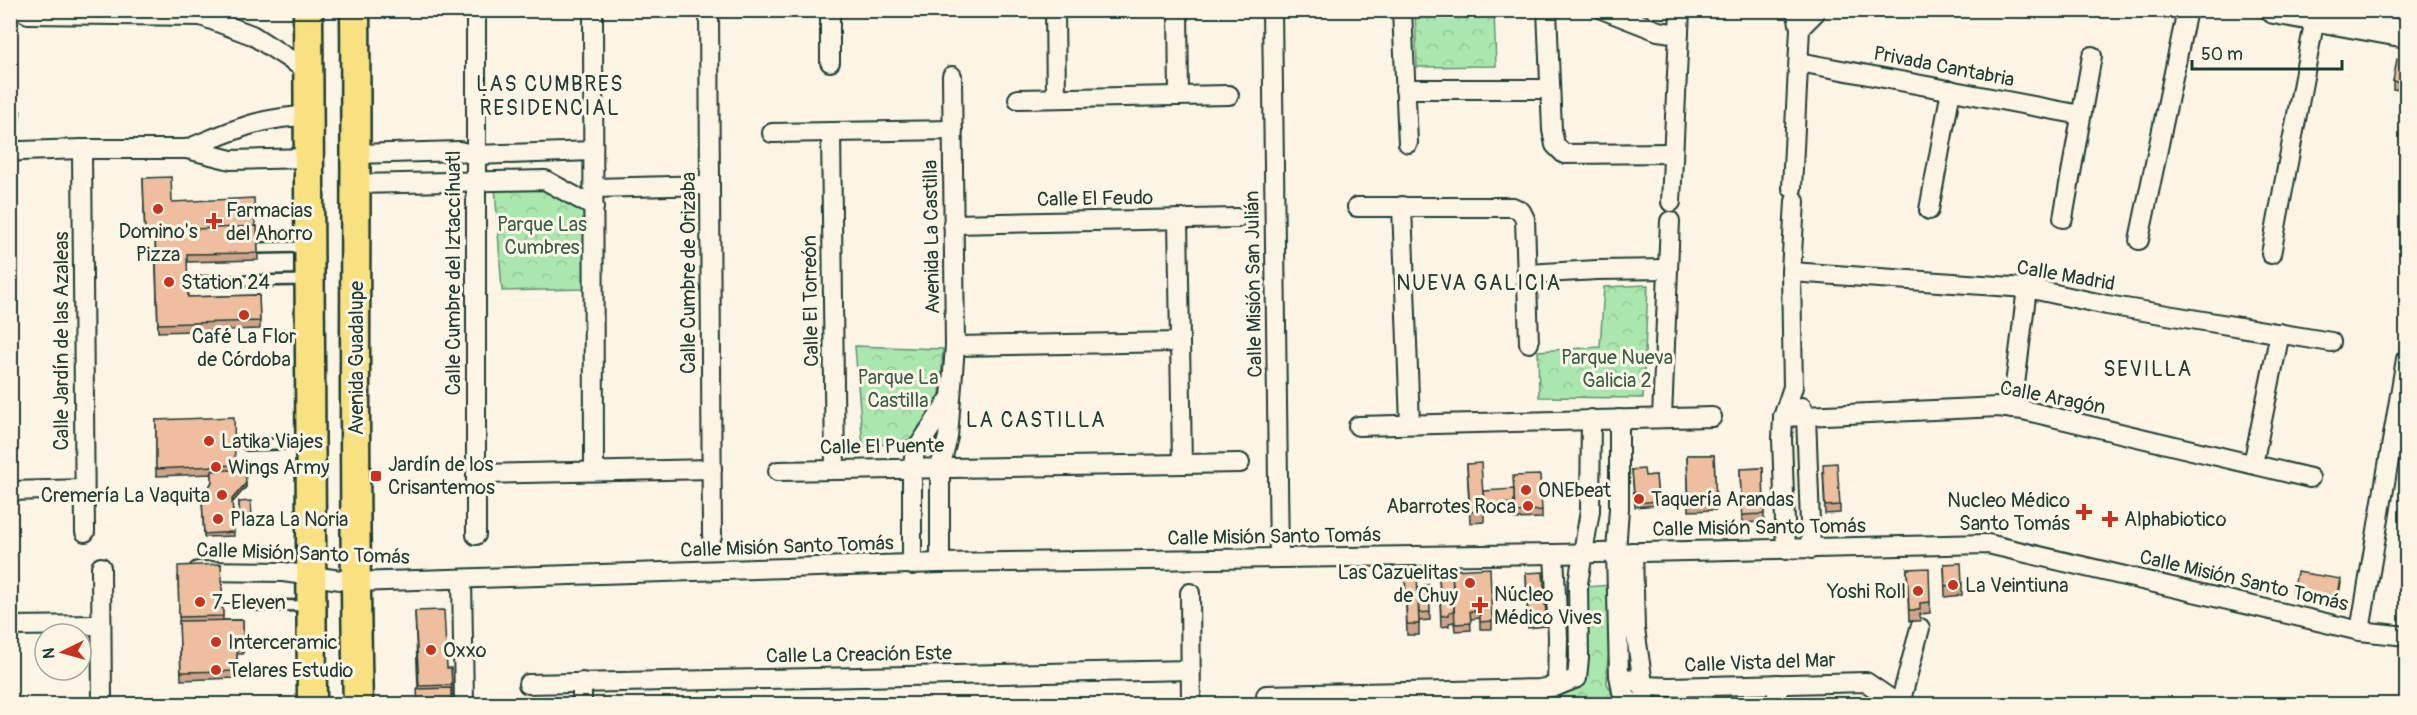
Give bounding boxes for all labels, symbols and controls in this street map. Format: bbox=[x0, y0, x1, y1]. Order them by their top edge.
scale bar bbox=[2192, 33, 2342, 71]
street label: Privada Cantabria bbox=[1871, 41, 2016, 92]
text: 50 m bbox=[2201, 43, 2243, 66]
district label: LAS CUMBRES RESIDENCIAL bbox=[476, 71, 624, 122]
street label: Calle Cumbre del Iztaccíhuatl bbox=[441, 151, 466, 395]
street label: Avenida La Castilla bbox=[918, 160, 945, 314]
street label: Calle Cumbre de Orizaba bbox=[676, 172, 701, 374]
street label: Calle El Feudo bbox=[1037, 185, 1154, 212]
street label: Calle Misión San Julián bbox=[1239, 190, 1268, 378]
place label: Farmacias del Ahorro bbox=[226, 198, 313, 246]
marker: Domino's Pizza bbox=[151, 202, 165, 216]
park label: Parque Las Cumbres bbox=[497, 212, 587, 260]
marker: Farmacias del Ahorro bbox=[207, 214, 221, 228]
place label: Domino's Pizza bbox=[118, 219, 198, 267]
street label: Calle Jardín de las Azaleas bbox=[49, 231, 74, 450]
street label: Calle El Torreón bbox=[797, 235, 824, 367]
street label: Calle Madrid bbox=[2015, 255, 2117, 296]
place label: Station 24 bbox=[181, 270, 270, 295]
district label: NUEVA GALICIA bbox=[1396, 270, 1562, 297]
marker: Station 24 bbox=[162, 275, 176, 289]
street label: Avenida Guadalupe bbox=[344, 281, 369, 435]
marker: Café La Flor de Córdoba bbox=[237, 308, 251, 322]
place label: Café La Flor de Córdoba bbox=[192, 324, 296, 372]
park label: Parque Nueva Galicia 2 bbox=[1561, 345, 1673, 393]
district label: SEVILLA bbox=[2103, 356, 2193, 383]
park label: Parque La Castilla bbox=[858, 365, 938, 413]
street label: Calle Aragón bbox=[1998, 375, 2108, 420]
district label: LA CASTILLA bbox=[966, 407, 1106, 434]
place label: Latika Viajes bbox=[221, 429, 323, 454]
street label: Calle El Puente bbox=[820, 433, 945, 460]
marker: Latika Viajes bbox=[202, 434, 216, 448]
place label: Jardín de los Crisantemos bbox=[388, 452, 495, 500]
place label: Wings Army bbox=[228, 455, 330, 480]
marker: Wings Army bbox=[209, 460, 223, 474]
marker: Jardín de los Crisantemos bbox=[369, 469, 383, 483]
place label: ONEbeat bbox=[1538, 478, 1612, 503]
place label: Cremería La Vaquita bbox=[41, 483, 210, 508]
marker: ONEbeat bbox=[1519, 483, 1533, 497]
place label: Taquería Arandas bbox=[1651, 487, 1794, 512]
marker: Cremería La Vaquita bbox=[215, 488, 229, 502]
place label: Nucleo Médico Santo Tomás bbox=[1947, 488, 2070, 536]
marker: Taquería Arandas bbox=[1632, 492, 1646, 506]
place label: Abarrotes Roca bbox=[1386, 494, 1516, 519]
marker: Abarrotes Roca bbox=[1521, 499, 1535, 513]
marker: Nucleo Médico Santo Tomás bbox=[2075, 503, 2093, 521]
place label: Plaza La Noria bbox=[230, 507, 348, 532]
place label: Alphabiotico bbox=[2124, 507, 2227, 532]
marker: Alphabiotico bbox=[2101, 510, 2119, 528]
marker: Plaza La Noria bbox=[211, 512, 225, 526]
street label: Calle Misión Santo Tomás bbox=[1652, 513, 1866, 542]
street label: Calle Misión Santo Tomás bbox=[1167, 522, 1381, 551]
street label: Calle Misión Santo Tomás bbox=[680, 530, 894, 563]
street label: Calle Misión Santo Tomás bbox=[196, 537, 410, 570]
street label: Calle Misión Santo Tomás bbox=[2137, 544, 2351, 617]
place label: Las Cazuelitas de Chuy bbox=[1338, 560, 1458, 608]
place label: La Veintiuna bbox=[1965, 573, 2069, 598]
marker: Las Cazuelitas de Chuy bbox=[1463, 576, 1477, 590]
marker: La Veintiuna bbox=[1946, 578, 1960, 592]
place label: Yoshi Roll bbox=[1826, 579, 1906, 604]
place label: Núcleo Médico Vives bbox=[1494, 582, 1602, 630]
marker: Yoshi Roll bbox=[1911, 584, 1925, 598]
place label: 7-Eleven bbox=[212, 590, 286, 615]
marker: 7-Eleven bbox=[193, 595, 207, 609]
marker: Núcleo Médico Vives bbox=[1471, 596, 1489, 614]
north arrow bbox=[33, 622, 93, 682]
place label: Interceramic bbox=[228, 630, 338, 655]
marker: Interceramic bbox=[209, 635, 223, 649]
place label: Oxxo bbox=[443, 638, 487, 663]
street label: Calle La Creación Este bbox=[766, 640, 952, 669]
marker: Oxxo bbox=[424, 643, 438, 657]
text: N bbox=[39, 647, 59, 659]
street label: Calle Vista del Mar bbox=[1684, 647, 1836, 678]
place label: Telares Estudio bbox=[228, 658, 354, 683]
marker: Telares Estudio bbox=[209, 663, 223, 677]

